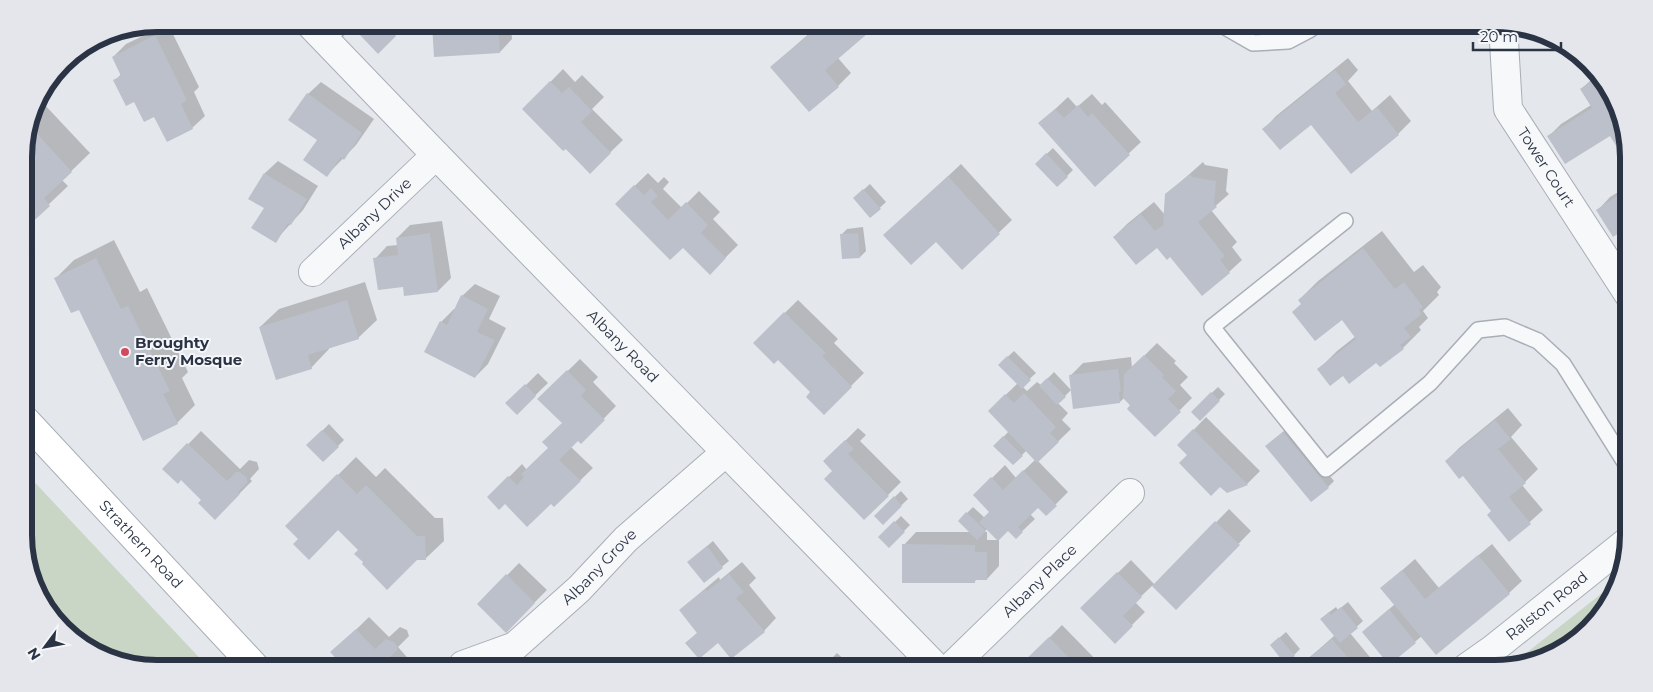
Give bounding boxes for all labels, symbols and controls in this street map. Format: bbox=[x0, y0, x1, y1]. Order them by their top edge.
scale bar bbox=[1473, 20, 1560, 52]
text: 20 m bbox=[1480, 27, 1518, 46]
street label: Tower Court bbox=[1514, 124, 1579, 211]
street label: Albany Drive bbox=[333, 173, 415, 253]
street label: Albany Road bbox=[583, 305, 663, 386]
place label: Broughty Ferry Mosque bbox=[135, 333, 242, 369]
marker: Broughty Ferry Mosque bbox=[119, 346, 131, 358]
street label: Strathern Road bbox=[95, 496, 187, 592]
street label: Albany Grove bbox=[558, 524, 640, 609]
street label: Albany Place bbox=[998, 540, 1081, 621]
street label: Ralston Road bbox=[1502, 567, 1591, 644]
north arrow bbox=[20, 622, 70, 672]
text: N bbox=[23, 644, 45, 663]

